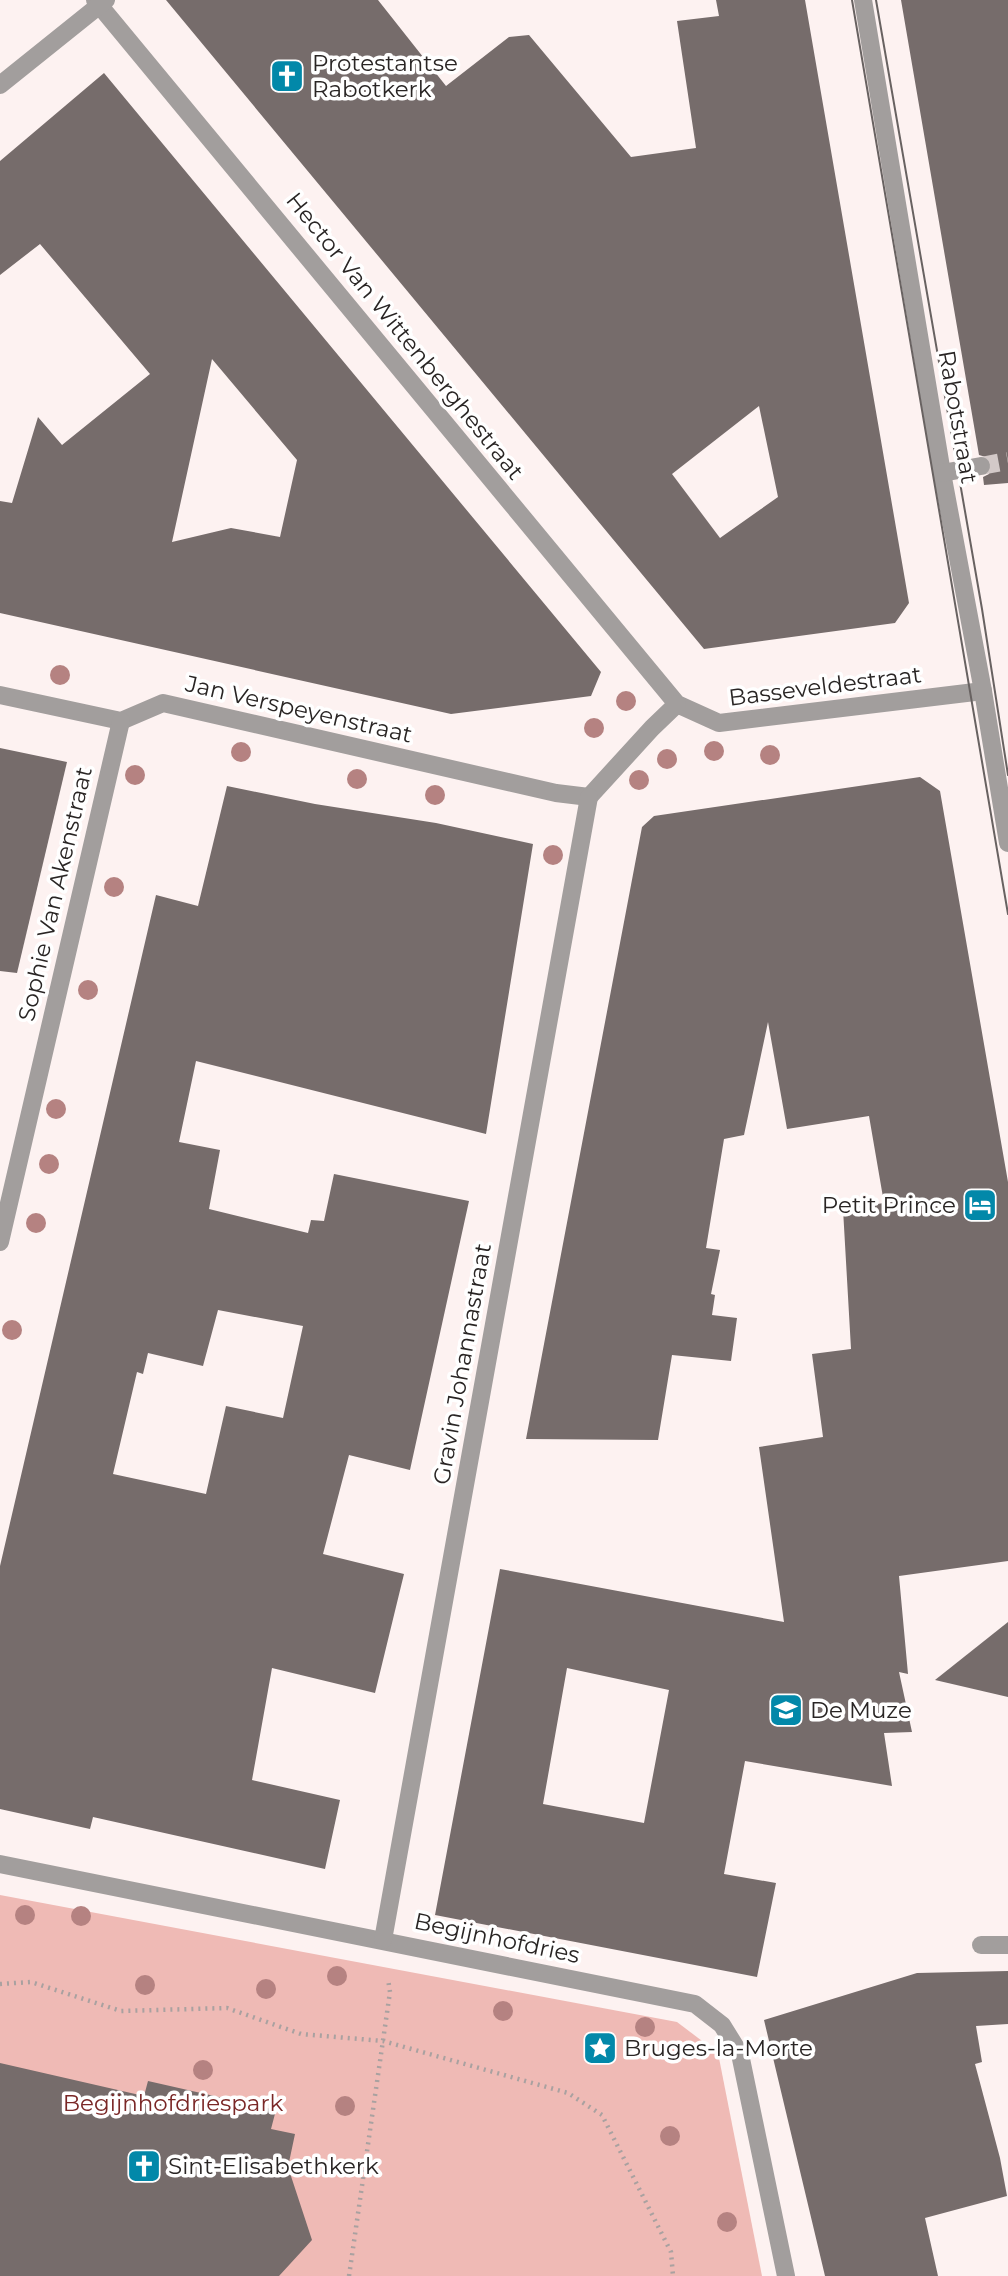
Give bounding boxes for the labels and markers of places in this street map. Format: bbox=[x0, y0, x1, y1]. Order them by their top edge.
place label: Protestantse Rabotkerk bbox=[312, 49, 458, 103]
church icon: Protestantse Rabotkerk bbox=[268, 57, 306, 95]
hotel icon: Petit Prince bbox=[961, 1186, 999, 1224]
place label: Petit Prince bbox=[822, 1191, 956, 1219]
school or university icon: De Muze bbox=[767, 1691, 805, 1729]
place label: De Muze bbox=[810, 1696, 912, 1724]
place icon: Bruges-la-Morte bbox=[581, 2029, 619, 2067]
place label: Bruges-la-Morte bbox=[624, 2034, 813, 2062]
church icon: Sint-Elisabethkerk bbox=[125, 2147, 163, 2185]
place label: Sint-Elisabethkerk bbox=[168, 2152, 379, 2180]

